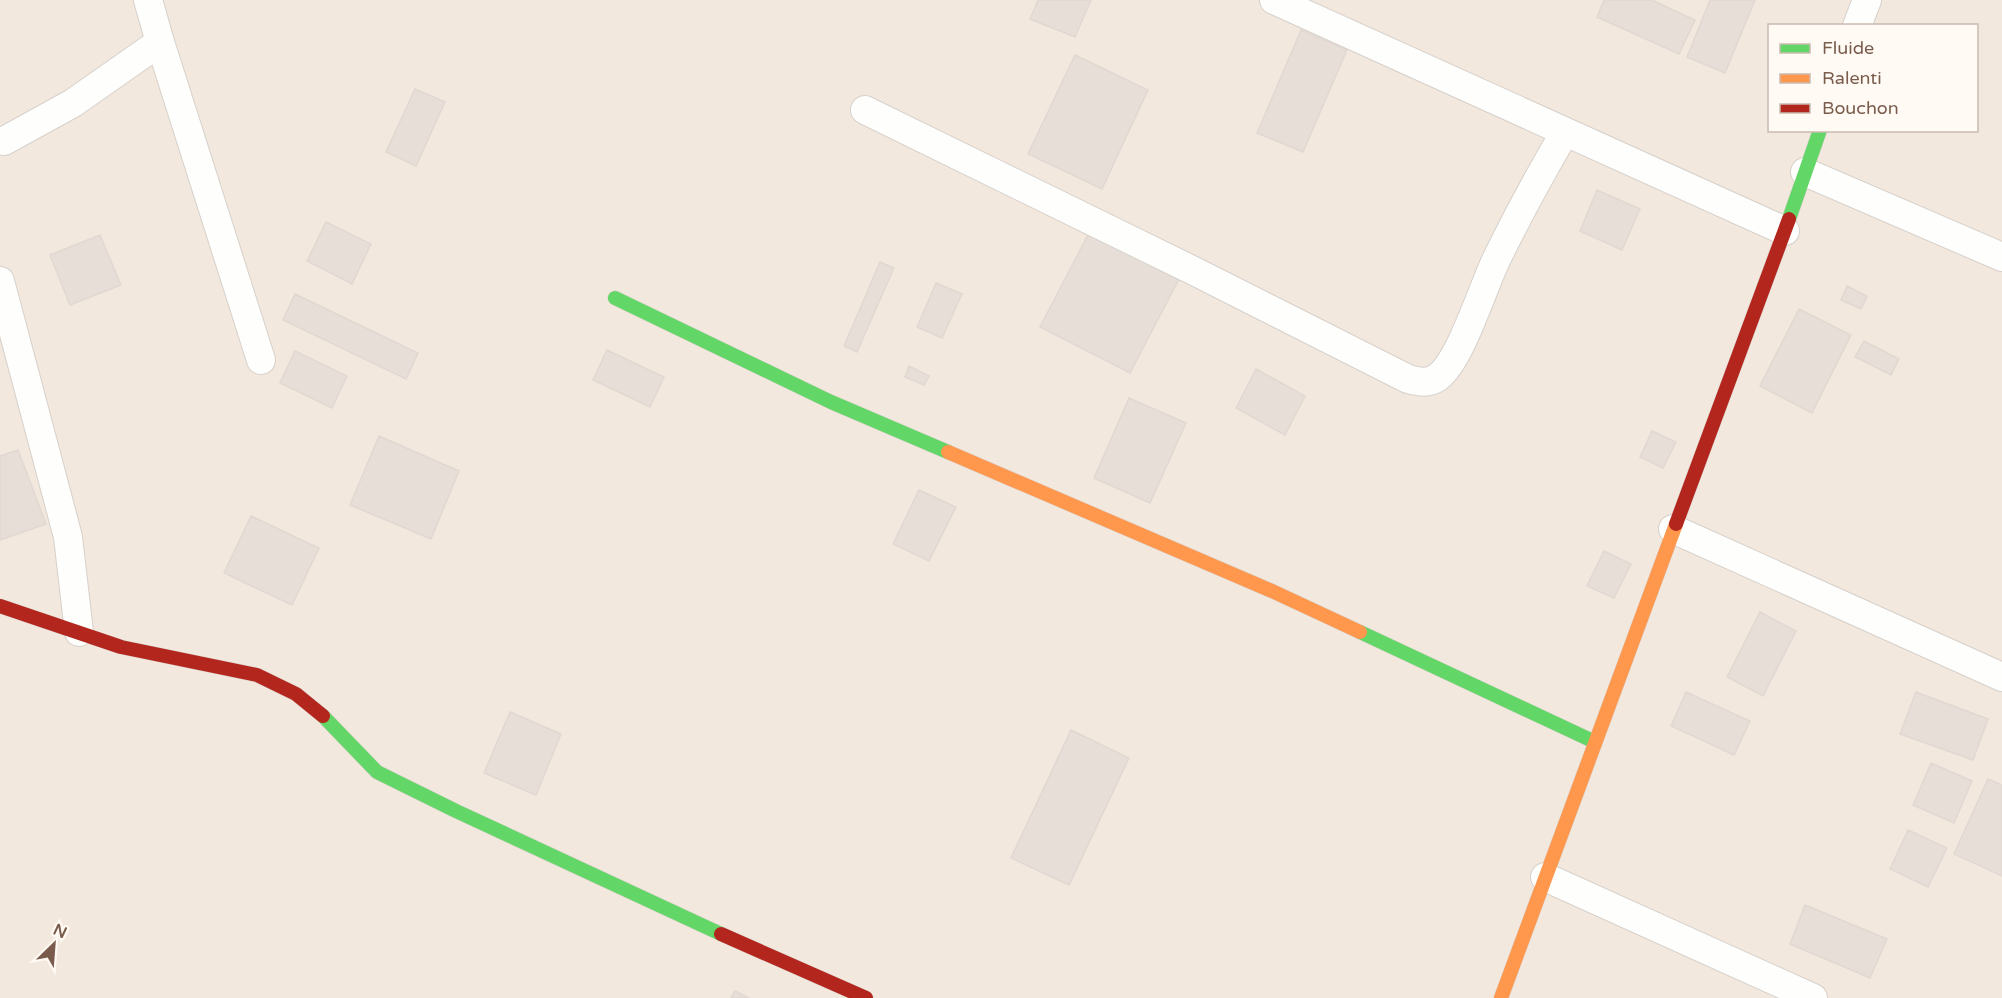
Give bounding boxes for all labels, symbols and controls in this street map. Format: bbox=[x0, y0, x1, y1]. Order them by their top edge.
legend bbox=[1768, 24, 1978, 132]
text: Fluide bbox=[1822, 37, 1874, 59]
text: Ralenti bbox=[1822, 67, 1882, 89]
text: Bouchon bbox=[1822, 97, 1899, 119]
north arrow bbox=[24, 914, 84, 974]
text: N bbox=[50, 920, 70, 943]

